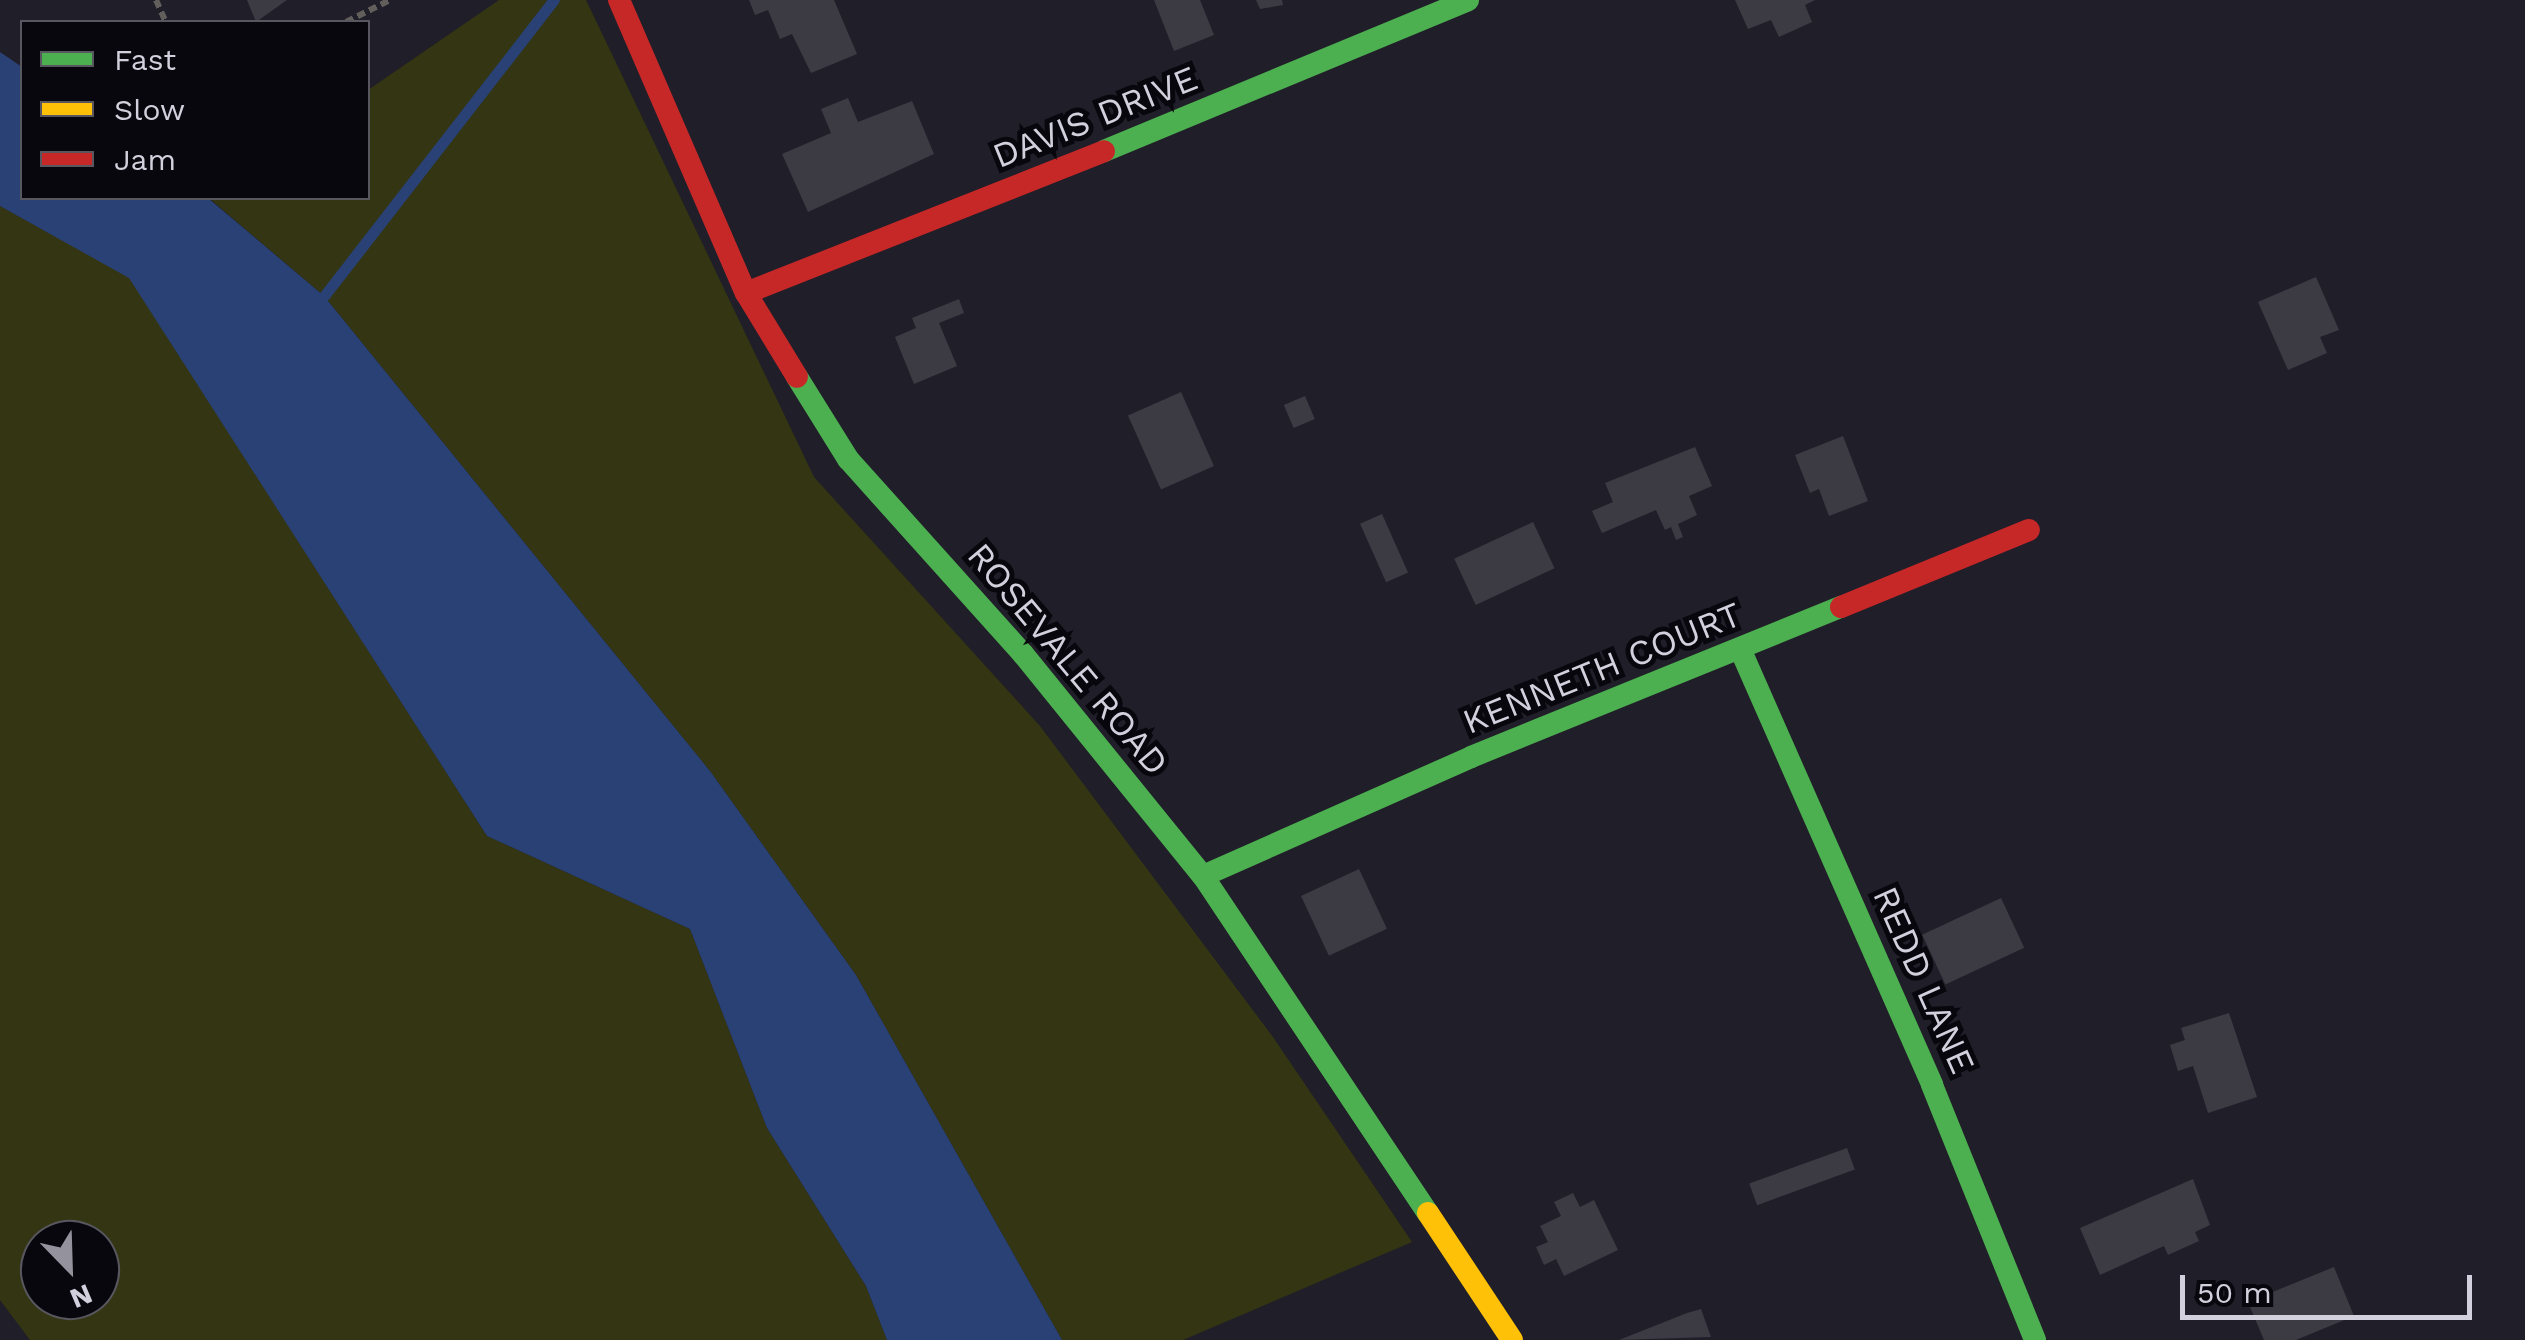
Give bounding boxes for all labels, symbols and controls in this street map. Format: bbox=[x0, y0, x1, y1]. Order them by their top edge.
legend bbox=[20, 20, 370, 200]
text: Fast bbox=[114, 42, 176, 77]
street label: DAVIS DRIVE bbox=[987, 57, 1203, 177]
text: Slow bbox=[114, 92, 185, 127]
text: Jam bbox=[114, 142, 176, 177]
street label: ROSEVALE ROAD bbox=[959, 535, 1177, 783]
street label: KENNETH COURT bbox=[1457, 593, 1747, 743]
street label: REDD LANE bbox=[1864, 880, 1984, 1080]
north arrow bbox=[20, 1220, 120, 1320]
scale bar bbox=[2185, 1255, 2478, 1317]
text: 50 m bbox=[2197, 1275, 2272, 1310]
text: N bbox=[65, 1277, 97, 1315]

